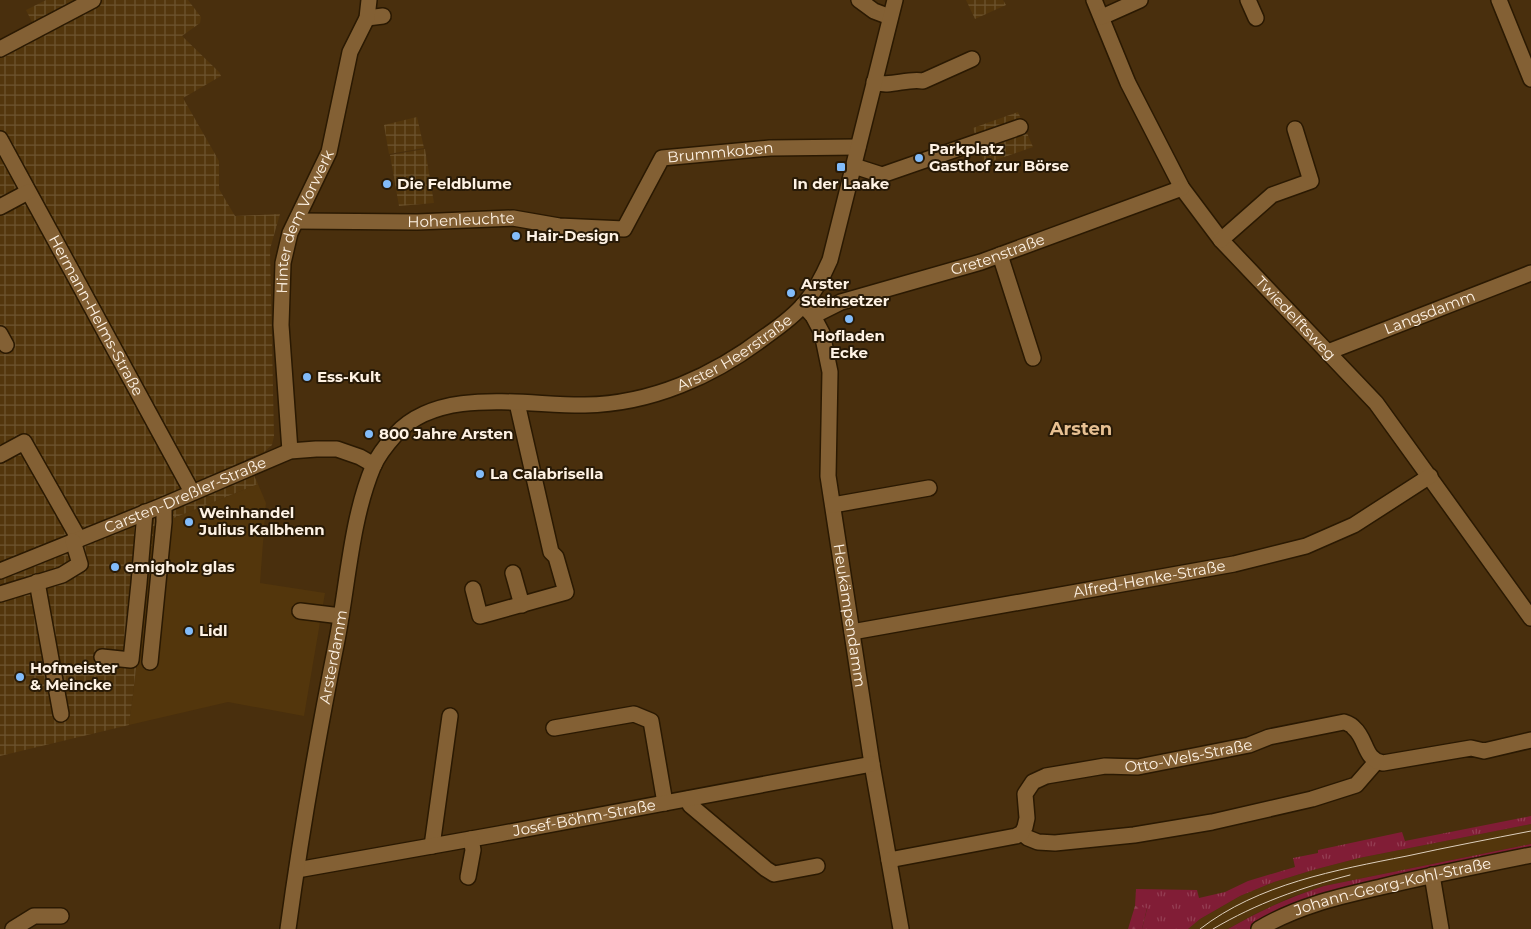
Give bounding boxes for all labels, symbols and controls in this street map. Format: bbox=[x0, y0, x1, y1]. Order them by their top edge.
street label: Brummkoben bbox=[666, 138, 774, 166]
place label: Parkplatz Gasthof zur Börse bbox=[929, 139, 1069, 175]
street label: Hinter dem Vorwerk bbox=[272, 147, 338, 294]
marker: Parkplatz Gasthof zur Börse bbox=[913, 152, 925, 164]
marker: In der Laake bbox=[835, 161, 847, 173]
place label: Die Feldblume bbox=[397, 174, 512, 193]
place label: In der Laake bbox=[793, 174, 889, 193]
marker: Die Feldblume bbox=[381, 178, 393, 190]
street label: Hohenleuchte bbox=[407, 208, 515, 231]
place label: Hair-Design bbox=[526, 226, 619, 245]
street label: Gretenstraße bbox=[948, 229, 1047, 279]
marker: Hair-Design bbox=[510, 230, 522, 242]
street label: Hermann-Helms-Straße bbox=[45, 231, 148, 399]
street label: Twiedelftsweg bbox=[1252, 272, 1340, 364]
place label: Arster Steinsetzer bbox=[800, 274, 890, 310]
street label: Langsdamm bbox=[1381, 286, 1478, 338]
marker: Arster Steinsetzer bbox=[785, 287, 797, 299]
street label: Arster Heerstraße bbox=[674, 310, 796, 395]
marker: Hofladen Ecke bbox=[843, 313, 855, 325]
place label: Hofladen Ecke bbox=[813, 326, 885, 362]
place label: Ess-Kult bbox=[317, 367, 381, 386]
marker: Ess-Kult bbox=[301, 371, 313, 383]
district label: Arsten bbox=[1049, 418, 1112, 440]
place label: 800 Jahre Arsten bbox=[379, 424, 513, 443]
marker: 800 Jahre Arsten bbox=[363, 428, 375, 440]
street label: Carsten-Dreßler-Straße bbox=[101, 452, 269, 537]
place label: La Calabrisella bbox=[490, 464, 603, 483]
marker: La Calabrisella bbox=[474, 468, 486, 480]
place label: Weinhandel Julius Kalbhenn bbox=[198, 503, 325, 539]
marker: Weinhandel Julius Kalbhenn bbox=[183, 516, 195, 528]
street label: Heukämpendamm bbox=[829, 542, 870, 689]
street label: Alfred-Henke-Straße bbox=[1072, 556, 1227, 601]
place label: emigholz glas bbox=[125, 557, 235, 576]
marker: emigholz glas bbox=[109, 561, 121, 573]
street label: Arsterdamm bbox=[315, 608, 351, 705]
place label: Lidl bbox=[199, 621, 227, 640]
marker: Lidl bbox=[183, 625, 195, 637]
place label: Hofmeister & Meincke bbox=[30, 658, 118, 694]
marker: Hofmeister & Meincke bbox=[14, 671, 26, 683]
street label: Otto-Wels-Straße bbox=[1124, 735, 1254, 776]
street label: Josef-Böhm-Straße bbox=[510, 795, 657, 840]
street label: Johann-Georg-Kohl-Straße bbox=[1290, 853, 1493, 920]

